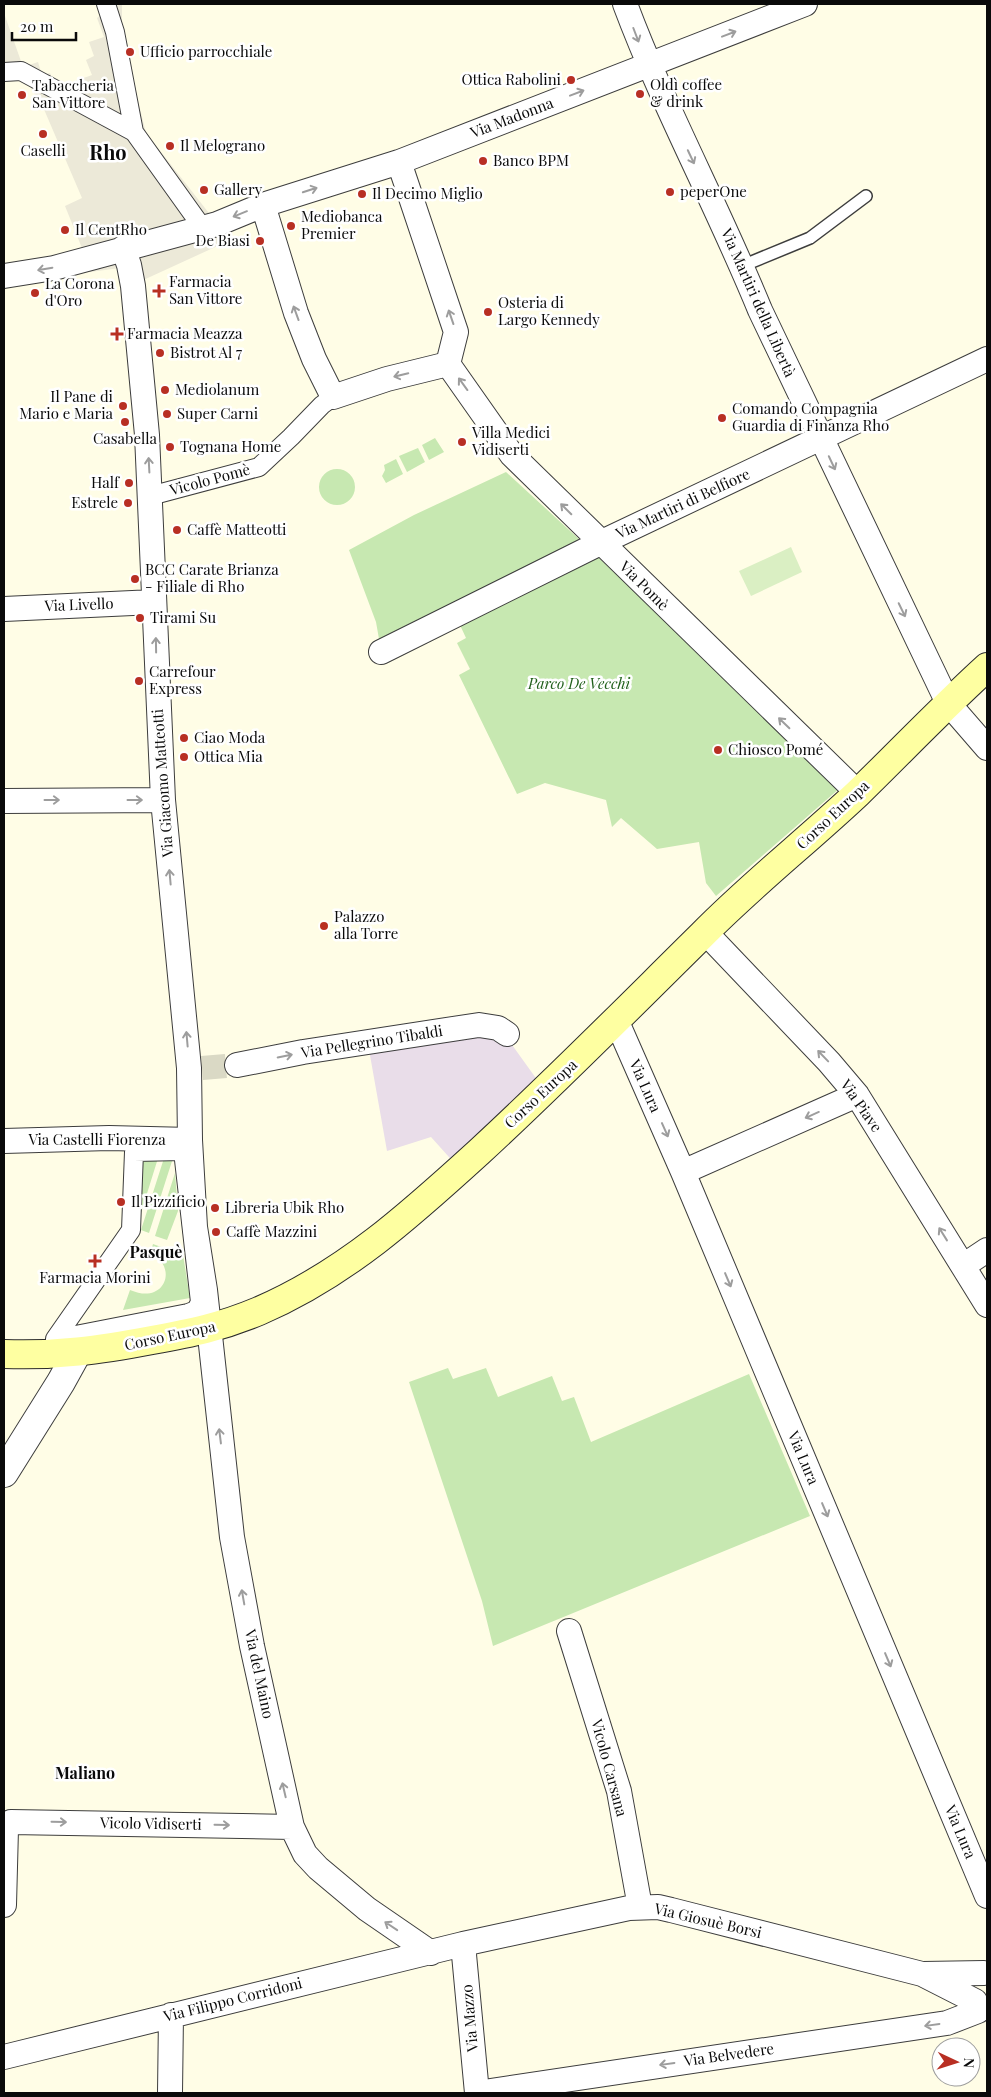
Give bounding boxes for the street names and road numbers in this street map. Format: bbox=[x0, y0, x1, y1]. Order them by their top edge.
street label: Via Madonna bbox=[466, 92, 556, 142]
street label: Via Martiri della Libertà bbox=[717, 224, 801, 381]
street label: Vicolo Pomè bbox=[166, 459, 252, 500]
street label: Via Martiri di Belfiore bbox=[611, 463, 753, 543]
street label: Via Pomè bbox=[615, 556, 674, 614]
street label: Via Livello bbox=[43, 593, 114, 615]
street label: Via Giacomo Matteotti bbox=[147, 708, 177, 859]
street label: Corso Europa bbox=[792, 775, 873, 853]
street label: Via Pellegrino Tibaldi bbox=[299, 1020, 445, 1062]
street label: Corso Europa bbox=[500, 1054, 581, 1132]
street label: Via Lura bbox=[625, 1055, 667, 1116]
street label: Via Piave bbox=[836, 1074, 887, 1136]
street label: Via Castelli Fiorenza bbox=[27, 1129, 166, 1149]
street label: Corso Europa bbox=[122, 1316, 218, 1354]
street label: Via Lura bbox=[783, 1427, 824, 1488]
street label: Via del Maino bbox=[241, 1626, 279, 1720]
street label: Vicolo Carsana bbox=[587, 1716, 633, 1819]
street label: Via Lura bbox=[940, 1801, 981, 1862]
street label: Vicolo Vidiserti bbox=[99, 1812, 203, 1834]
street label: Via Giosuè Borsi bbox=[652, 1898, 765, 1942]
street label: Via Filippo Corridoni bbox=[160, 1972, 305, 2026]
street label: Via Mazzo bbox=[456, 1984, 482, 2054]
street label: Via Belvedere bbox=[682, 2038, 775, 2070]

